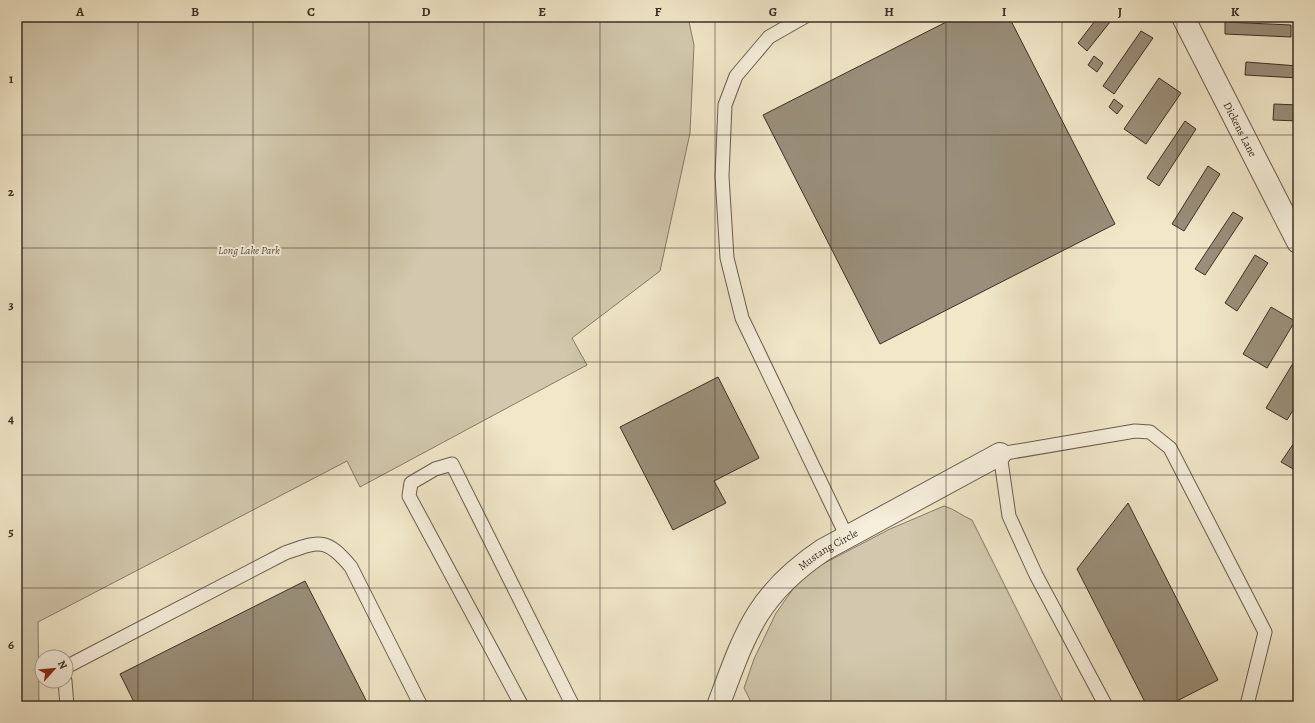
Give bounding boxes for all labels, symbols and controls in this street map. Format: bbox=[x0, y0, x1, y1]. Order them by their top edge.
text: A bbox=[75, 3, 85, 20]
text: B bbox=[191, 3, 199, 20]
text: C bbox=[307, 3, 315, 20]
text: D bbox=[421, 3, 431, 20]
text: E bbox=[538, 3, 546, 20]
text: F bbox=[655, 3, 662, 20]
text: G bbox=[769, 3, 777, 20]
text: H bbox=[884, 3, 894, 20]
text: I bbox=[1002, 3, 1007, 20]
text: J bbox=[1118, 3, 1122, 20]
text: K bbox=[1231, 3, 1240, 20]
text: 1 bbox=[9, 70, 14, 87]
street label: Dickens Lane bbox=[1220, 99, 1261, 159]
text: 2 bbox=[8, 183, 15, 200]
park label: Long Lake Park bbox=[218, 243, 280, 258]
text: 3 bbox=[8, 296, 14, 313]
text: 4 bbox=[8, 410, 14, 427]
text: 5 bbox=[8, 523, 14, 540]
street label: Mustang Circle bbox=[795, 525, 861, 573]
text: 6 bbox=[8, 636, 14, 653]
north arrow bbox=[34, 649, 74, 689]
text: N bbox=[54, 658, 71, 672]

